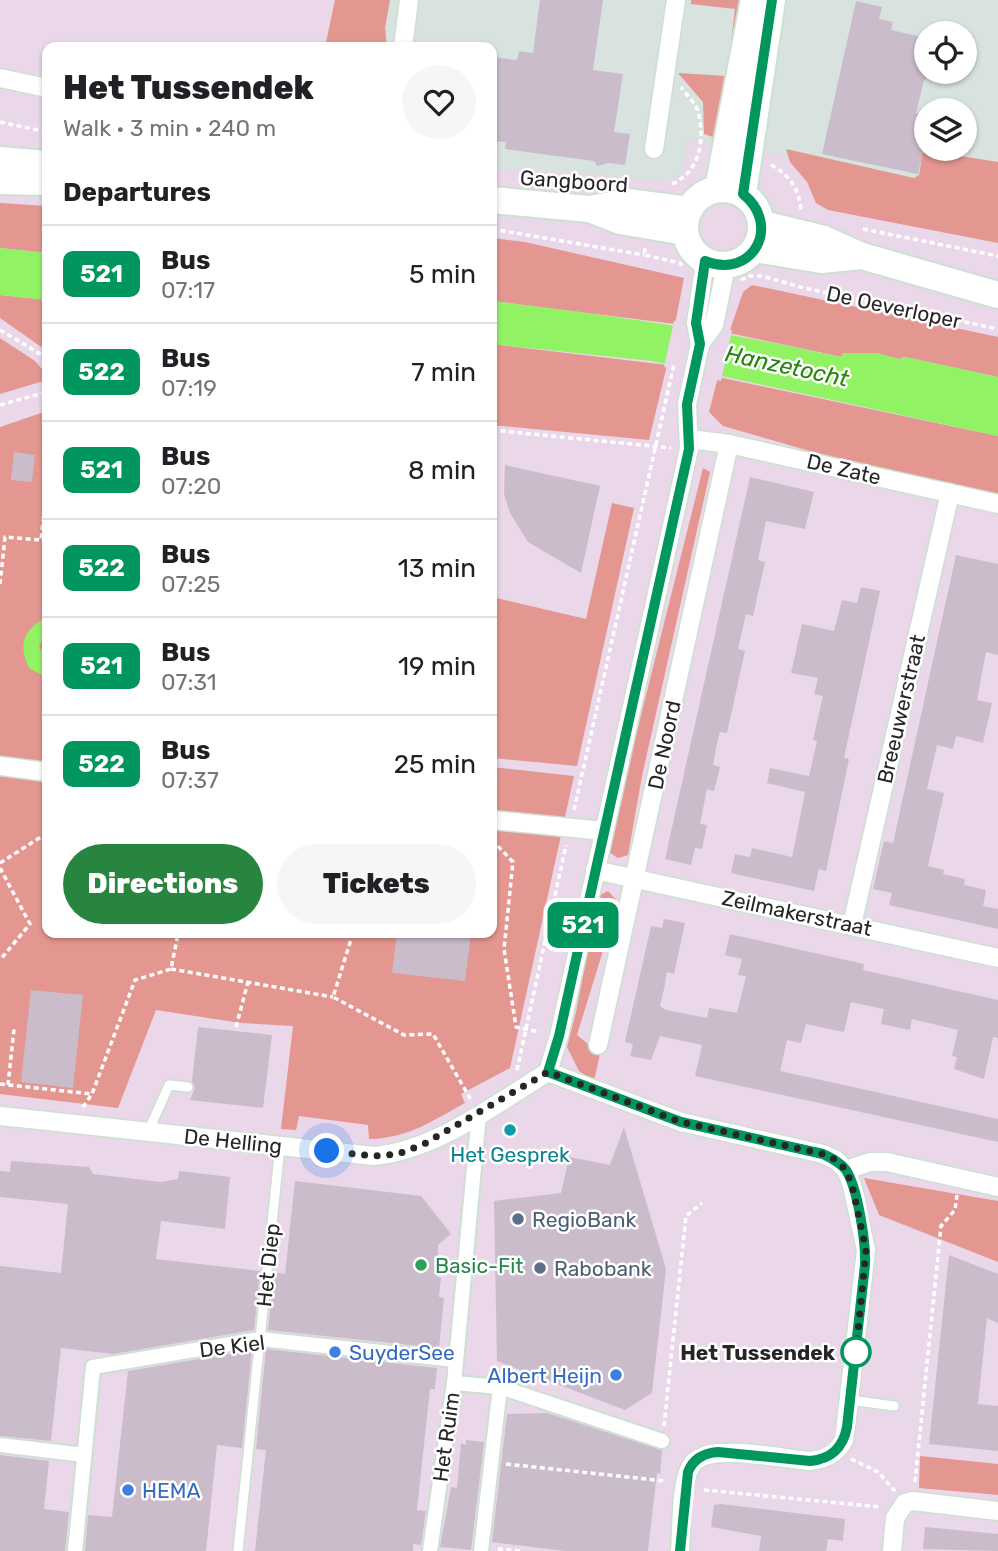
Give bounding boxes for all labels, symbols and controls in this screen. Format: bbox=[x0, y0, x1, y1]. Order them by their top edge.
map controls bbox=[914, 21, 977, 161]
button: locate bbox=[914, 21, 977, 84]
button: heart bbox=[402, 65, 476, 139]
text: Het Tussendek bbox=[63, 68, 314, 107]
button: layers bbox=[914, 98, 977, 161]
text: Walk · 3 min · 240 m bbox=[63, 114, 276, 142]
street label: Gangboord bbox=[519, 165, 629, 197]
text: Departures bbox=[63, 177, 211, 208]
text: Bus bbox=[161, 245, 210, 276]
text: 5 min bbox=[409, 259, 476, 290]
text: 521 bbox=[80, 260, 123, 288]
text: 07:17 bbox=[161, 276, 215, 304]
street label: De Oeverloper bbox=[824, 280, 964, 334]
water label: Hanzetocht bbox=[723, 339, 852, 393]
text: Bus bbox=[161, 343, 210, 374]
text: 7 min bbox=[411, 357, 476, 388]
text: 522 bbox=[78, 358, 125, 386]
text: 07:19 bbox=[161, 374, 217, 402]
text: Bus bbox=[161, 441, 210, 472]
street label: De Zate bbox=[804, 448, 884, 490]
text: 8 min bbox=[408, 455, 476, 486]
text: 521 bbox=[80, 456, 123, 484]
text: 07:20 bbox=[161, 472, 221, 500]
text: Bus bbox=[161, 539, 210, 570]
text: 13 min bbox=[398, 553, 476, 584]
text: 522 bbox=[78, 554, 125, 582]
text: 07:25 bbox=[161, 570, 220, 598]
street label: Breeuwerstraat bbox=[872, 632, 930, 786]
text: Bus bbox=[161, 637, 210, 668]
text: 19 min bbox=[398, 651, 476, 682]
text: 521 bbox=[80, 652, 123, 680]
text: 07:31 bbox=[161, 668, 217, 696]
street label: De Noord bbox=[642, 698, 686, 792]
text: Bus bbox=[161, 735, 210, 766]
text: 25 min bbox=[394, 749, 476, 780]
text: 522 bbox=[78, 750, 125, 778]
text: 07:37 bbox=[161, 766, 219, 794]
button: Directions bbox=[63, 844, 263, 924]
button: Tickets bbox=[277, 844, 476, 924]
street label: Zeilmakerstraat bbox=[720, 885, 874, 941]
line badge: 521 bbox=[543, 902, 623, 948]
text: 521 bbox=[561, 911, 605, 939]
marker: Het Gesprek bbox=[502, 1122, 518, 1138]
street label: De Helling bbox=[183, 1123, 283, 1159]
your location bbox=[309, 1133, 344, 1168]
place label: Het Gesprek bbox=[450, 1142, 570, 1167]
place label: RegioBank bbox=[532, 1207, 636, 1232]
marker: RegioBank bbox=[510, 1211, 526, 1227]
street label: Het Diep bbox=[251, 1222, 285, 1308]
place label: Basic-Fit bbox=[435, 1253, 524, 1278]
place label: Rabobank bbox=[554, 1256, 652, 1281]
marker: Basic-Fit bbox=[413, 1257, 429, 1273]
marker: Rabobank bbox=[532, 1260, 548, 1276]
street label: De Kiel bbox=[198, 1330, 266, 1362]
marker: Het Tussendek bbox=[841, 1337, 871, 1367]
place label: SuyderSee bbox=[349, 1340, 455, 1365]
place label: Het Tussendek bbox=[680, 1340, 836, 1365]
marker: SuyderSee bbox=[327, 1344, 343, 1360]
place label: Albert Heijn bbox=[487, 1363, 602, 1388]
marker: Albert Heijn bbox=[608, 1367, 624, 1383]
street label: Het Ruim bbox=[427, 1391, 465, 1483]
place label: HEMA bbox=[142, 1478, 200, 1503]
marker: HEMA bbox=[120, 1482, 136, 1498]

